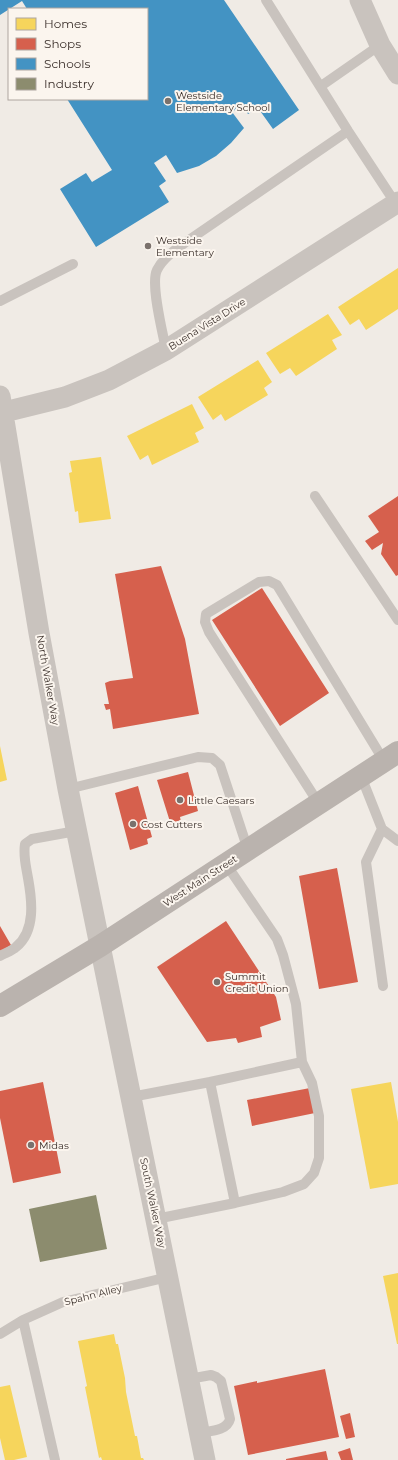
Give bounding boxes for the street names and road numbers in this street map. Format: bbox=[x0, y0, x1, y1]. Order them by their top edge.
street label: Buena Vista Drive bbox=[166, 295, 248, 353]
street label: North Walker Way bbox=[34, 634, 62, 727]
street label: West Main Street bbox=[160, 852, 240, 910]
street label: South Walker Way bbox=[137, 1157, 169, 1250]
street label: Spahn Alley bbox=[63, 1281, 124, 1308]

